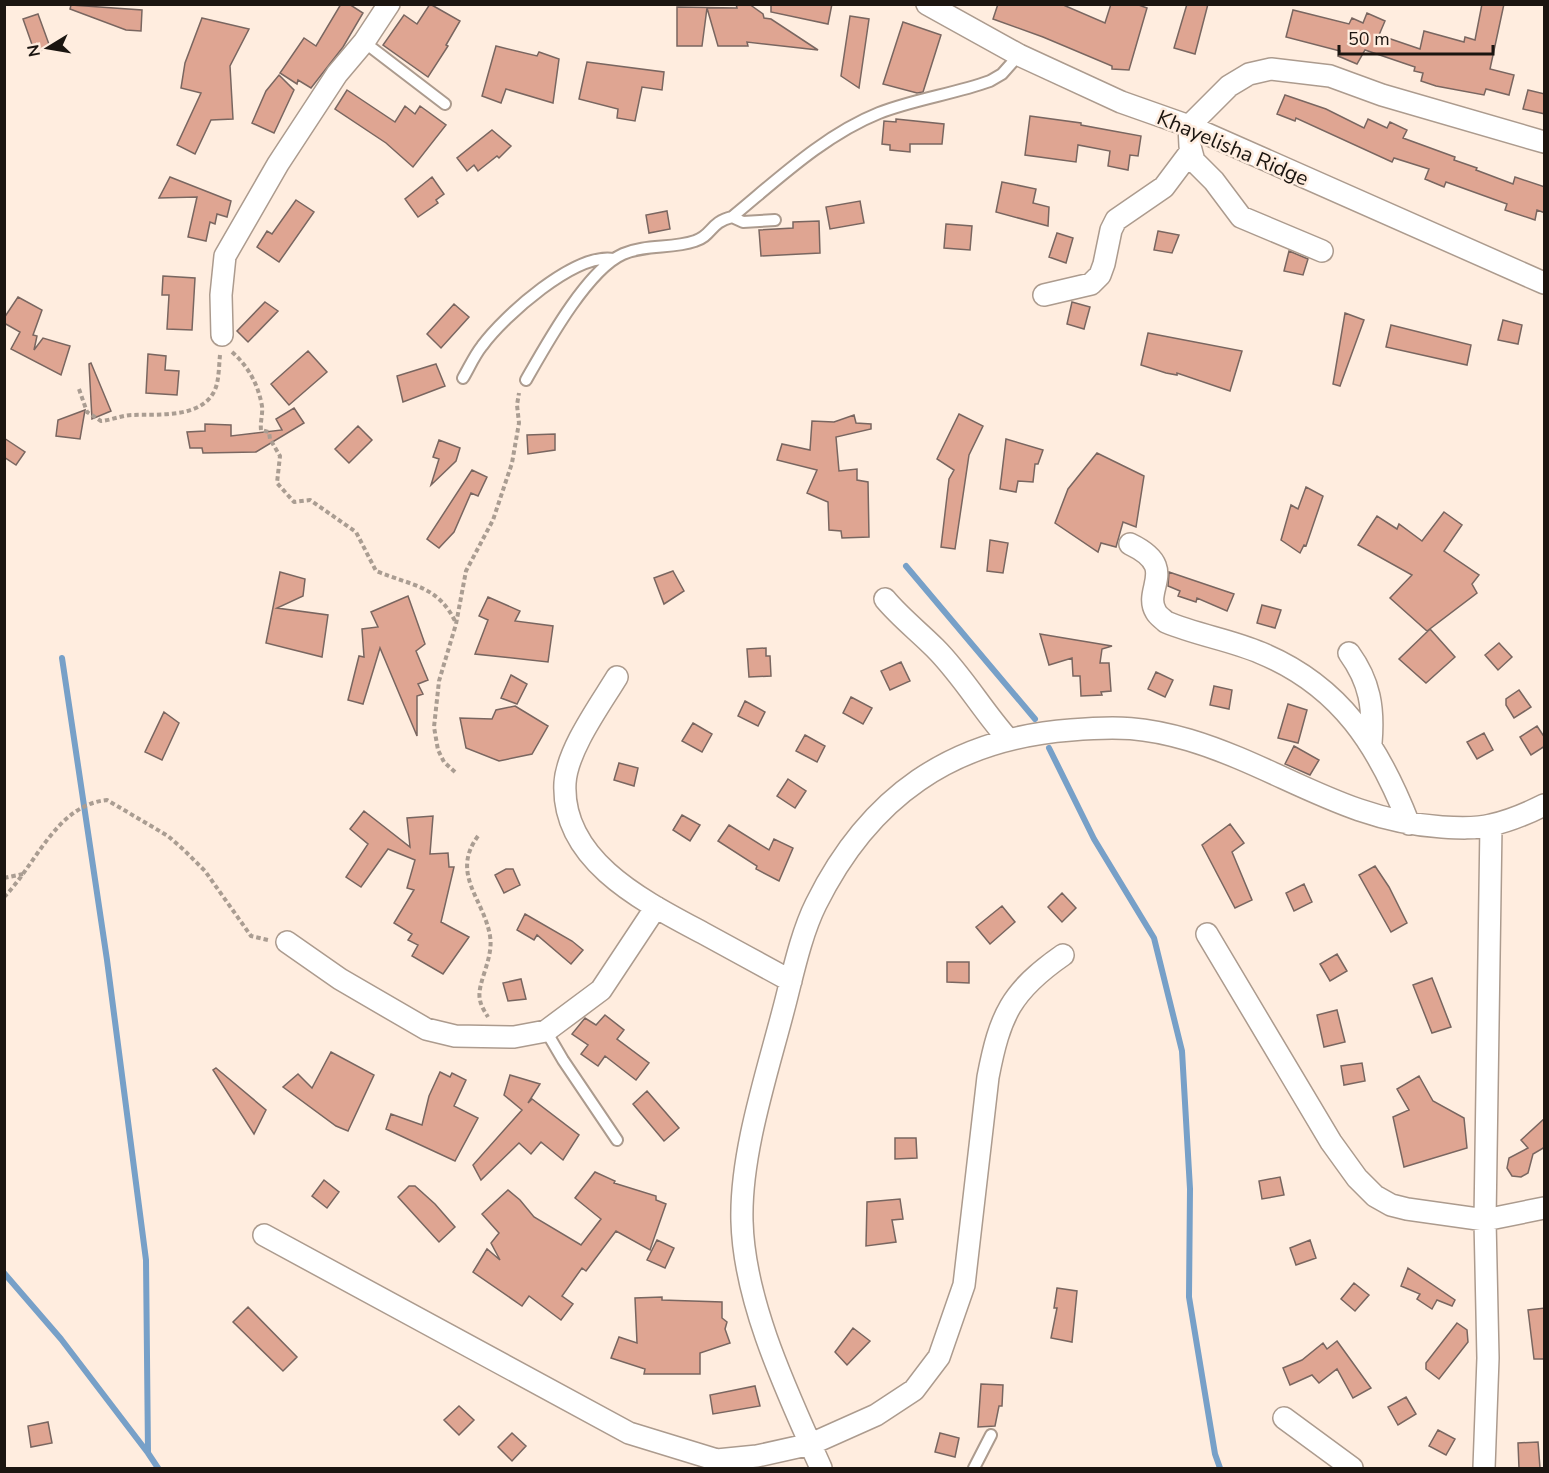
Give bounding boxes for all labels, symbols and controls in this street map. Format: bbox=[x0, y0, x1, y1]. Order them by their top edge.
north arrow bbox=[18, 18, 78, 78]
scale bar bbox=[1339, 18, 1494, 56]
text: 50 m bbox=[1348, 27, 1390, 51]
text: N bbox=[22, 43, 46, 59]
street label: Khayelisha Ridge bbox=[1153, 103, 1313, 193]

